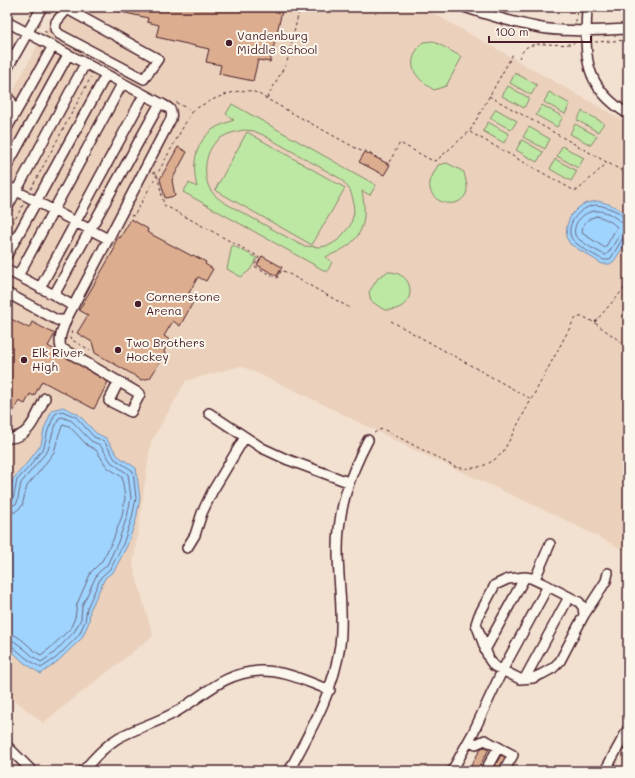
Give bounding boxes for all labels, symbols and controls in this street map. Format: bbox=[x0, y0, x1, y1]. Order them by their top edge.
scale bar bbox=[489, 18, 591, 44]
text: 100 m bbox=[495, 23, 529, 39]
place label: Vandenburg Middle School bbox=[237, 27, 318, 57]
marker: Vandenburg Middle School bbox=[224, 38, 234, 48]
place label: Cornerstone Arena bbox=[146, 288, 220, 318]
marker: Cornerstone Arena bbox=[133, 299, 143, 309]
place label: Two Brothers Hockey bbox=[126, 334, 205, 364]
place label: Elk River High bbox=[32, 344, 83, 374]
marker: Two Brothers Hockey bbox=[113, 345, 123, 355]
marker: Elk River High bbox=[19, 355, 29, 365]

